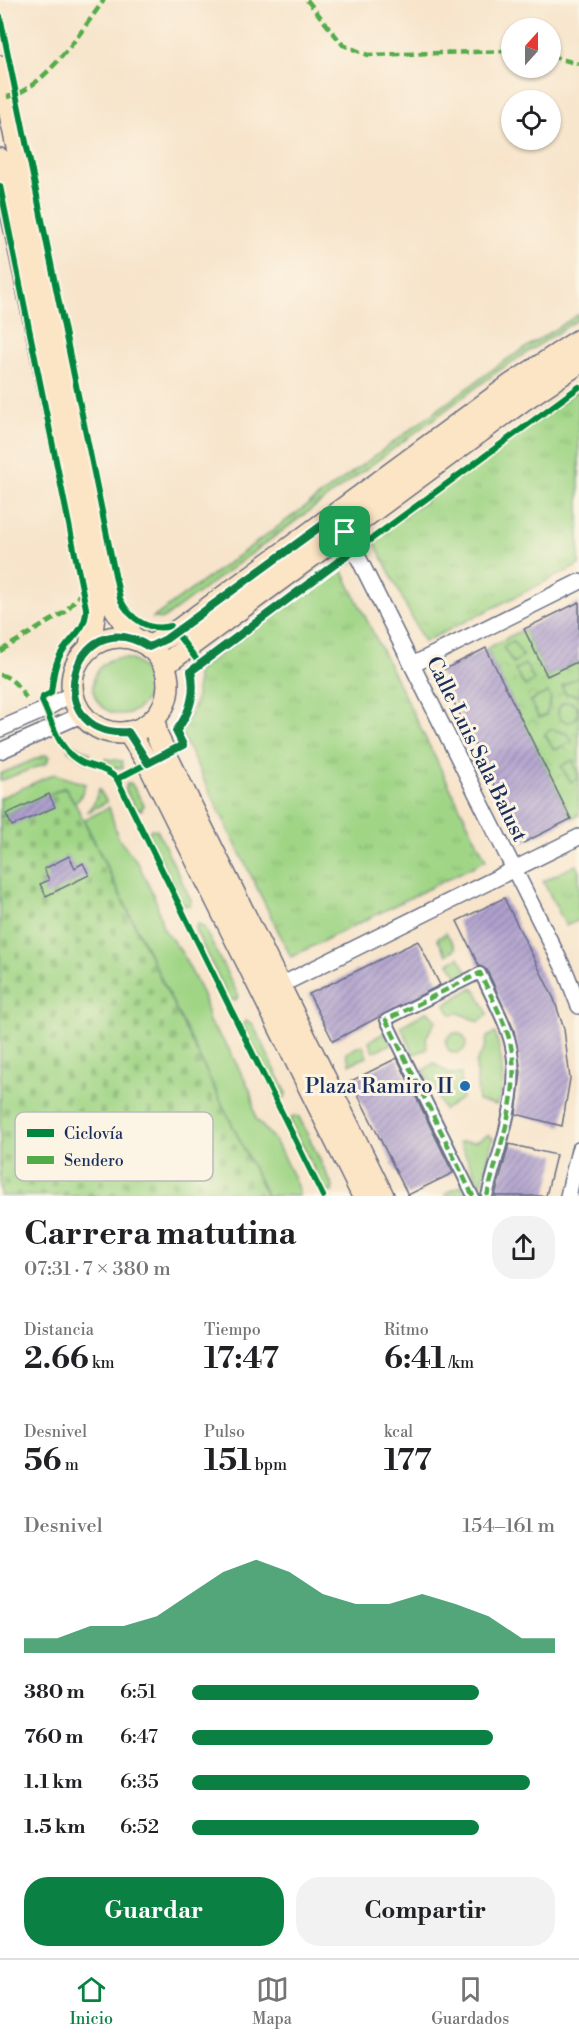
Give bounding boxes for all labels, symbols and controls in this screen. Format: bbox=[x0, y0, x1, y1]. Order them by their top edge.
north arrow bbox=[501, 18, 561, 78]
map controls bbox=[501, 18, 561, 150]
button: locate bbox=[501, 90, 561, 150]
pin bbox=[319, 506, 370, 557]
icon: arrive bbox=[328, 515, 361, 548]
street label: Calle Luis Sala Balust bbox=[420, 653, 533, 847]
place label: Plaza Ramiro II bbox=[305, 1074, 453, 1100]
marker: Plaza Ramiro II bbox=[458, 1079, 472, 1093]
legend bbox=[15, 1112, 213, 1181]
text: Ciclovía bbox=[64, 1124, 124, 1144]
text: Sendero bbox=[64, 1151, 124, 1171]
text: Carrera matutina bbox=[24, 1214, 296, 1255]
button: share bbox=[492, 1216, 555, 1279]
text: 07:31 · 7 × 380 m bbox=[24, 1257, 171, 1282]
text: Distancia bbox=[24, 1320, 94, 1340]
text: Tiempo bbox=[204, 1320, 261, 1340]
text: Ritmo bbox=[384, 1320, 429, 1340]
text: 2.66 bbox=[24, 1340, 89, 1378]
text: 17:47 bbox=[204, 1340, 279, 1378]
text: 6:41 bbox=[384, 1340, 445, 1378]
text: km bbox=[89, 1353, 114, 1373]
text: /km bbox=[445, 1353, 474, 1373]
text: Desnivel bbox=[24, 1422, 87, 1442]
text: Pulso bbox=[204, 1422, 245, 1442]
text: kcal bbox=[384, 1422, 413, 1442]
text: 56 bbox=[24, 1442, 62, 1480]
text: 151 bbox=[204, 1442, 251, 1480]
text: 177 bbox=[384, 1442, 432, 1480]
text: m bbox=[62, 1455, 79, 1475]
text: bpm bbox=[251, 1455, 287, 1475]
text: Desnivel bbox=[24, 1514, 103, 1539]
text: 154–161 m bbox=[463, 1514, 555, 1539]
text: 380 m bbox=[24, 1680, 85, 1705]
text: 6:51 bbox=[120, 1680, 156, 1705]
text: 760 m bbox=[24, 1725, 83, 1750]
text: 6:47 bbox=[120, 1725, 158, 1750]
text: 1.1 km bbox=[24, 1770, 83, 1795]
text: 6:35 bbox=[120, 1770, 159, 1795]
text: 1.5 km bbox=[24, 1815, 85, 1840]
text: 6:52 bbox=[120, 1815, 159, 1840]
button: Guardar bbox=[24, 1877, 284, 1946]
button: Compartir bbox=[296, 1877, 555, 1946]
tab: Inicio bbox=[70, 1973, 113, 2029]
tab: Mapa bbox=[252, 1973, 292, 2029]
tab: Guardados bbox=[431, 1973, 509, 2029]

